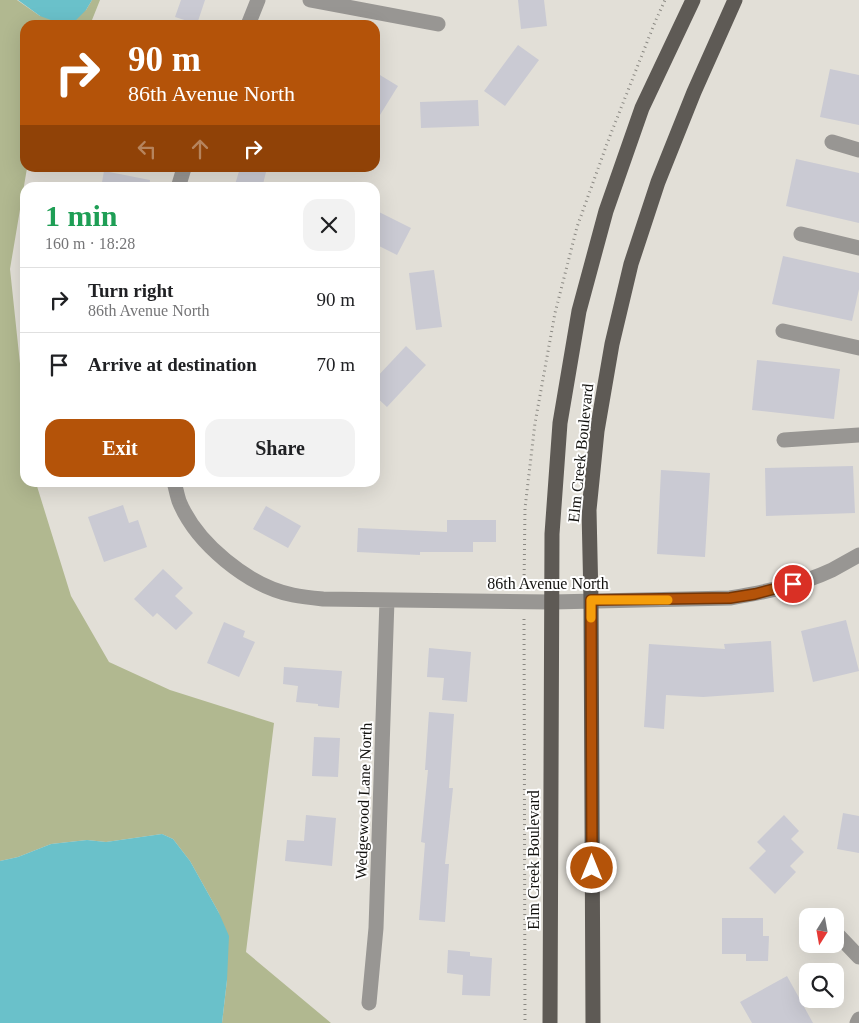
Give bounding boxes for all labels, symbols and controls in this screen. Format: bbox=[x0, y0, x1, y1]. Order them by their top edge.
icon: right bbox=[45, 40, 110, 105]
text: 90 m bbox=[128, 40, 201, 79]
text: 86th Avenue North bbox=[128, 81, 295, 106]
icon: left bbox=[133, 135, 161, 163]
icon: ahead bbox=[186, 135, 214, 163]
icon: right bbox=[239, 135, 267, 163]
text: 1 min bbox=[45, 199, 118, 232]
button: close bbox=[303, 199, 355, 251]
text: 160 m · 18:28 bbox=[45, 235, 135, 252]
text: Turn right bbox=[88, 280, 173, 301]
icon: right bbox=[45, 286, 73, 314]
text: 90 m bbox=[316, 289, 355, 310]
text: 86th Avenue North bbox=[88, 302, 209, 319]
icon: arrive bbox=[45, 351, 73, 379]
text: Arrive at destination bbox=[88, 354, 257, 375]
text: 70 m bbox=[316, 354, 355, 375]
street label: Elm Creek Boulevard bbox=[565, 383, 596, 523]
button: Exit bbox=[45, 419, 195, 477]
button: Share bbox=[205, 419, 355, 477]
pin bbox=[772, 563, 814, 605]
icon: arrive bbox=[779, 570, 807, 598]
street label: 86th Avenue North bbox=[487, 575, 609, 592]
street label: Wedgewood Lane North bbox=[352, 722, 376, 880]
street label: Elm Creek Boulevard bbox=[525, 790, 542, 930]
position arrow bbox=[565, 841, 617, 893]
north arrow bbox=[799, 908, 844, 952]
map controls bbox=[799, 908, 844, 1008]
button: search bbox=[799, 963, 844, 1008]

